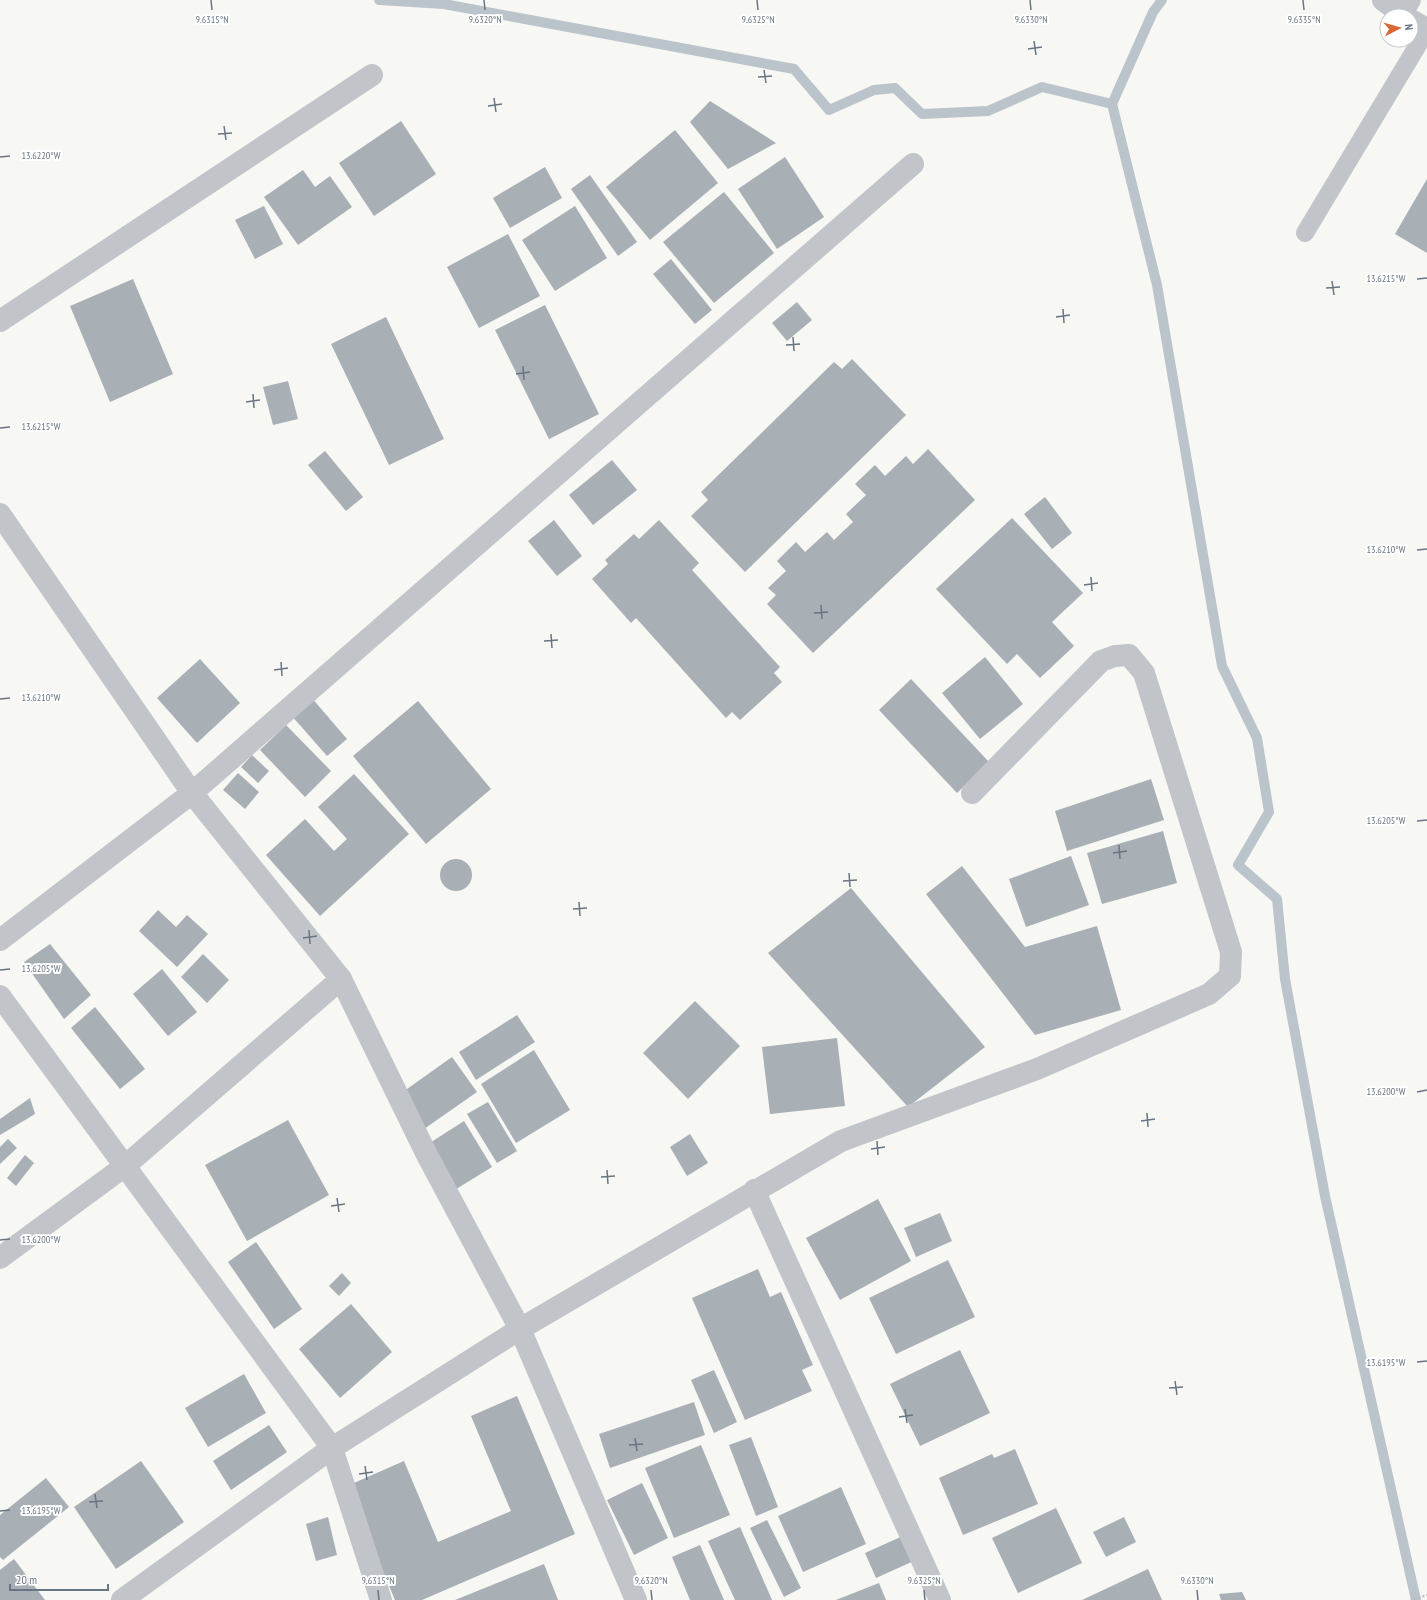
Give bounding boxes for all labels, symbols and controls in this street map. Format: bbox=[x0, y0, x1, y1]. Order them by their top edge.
north arrow bbox=[1379, 8, 1419, 48]
text: 9.6315°N bbox=[195, 13, 229, 26]
text: 9.6320°N bbox=[468, 13, 502, 26]
text: 9.6325°N bbox=[741, 13, 775, 26]
text: 9.6330°N bbox=[1014, 13, 1048, 26]
text: 9.6335°N bbox=[1287, 13, 1321, 26]
text: N bbox=[1402, 23, 1416, 31]
text: 13.6220°W bbox=[22, 149, 61, 162]
text: 13.6215°W bbox=[1367, 272, 1406, 285]
text: 13.6215°W bbox=[22, 420, 61, 433]
text: 13.6210°W bbox=[1367, 543, 1406, 556]
text: 13.6210°W bbox=[22, 691, 61, 704]
text: 13.6205°W bbox=[1367, 814, 1406, 827]
text: 13.6205°W bbox=[22, 962, 61, 975]
text: 13.6200°W bbox=[1367, 1085, 1406, 1098]
text: 13.6200°W bbox=[22, 1233, 61, 1246]
text: 13.6195°W bbox=[1367, 1356, 1406, 1369]
text: 13.6195°W bbox=[22, 1504, 61, 1517]
scale bar bbox=[10, 1566, 108, 1592]
text: 20 m bbox=[16, 1572, 37, 1587]
text: 9.6315°N bbox=[361, 1574, 395, 1587]
text: 9.6320°N bbox=[634, 1574, 668, 1587]
text: 9.6325°N bbox=[907, 1574, 941, 1587]
text: 9.6330°N bbox=[1180, 1574, 1214, 1587]

